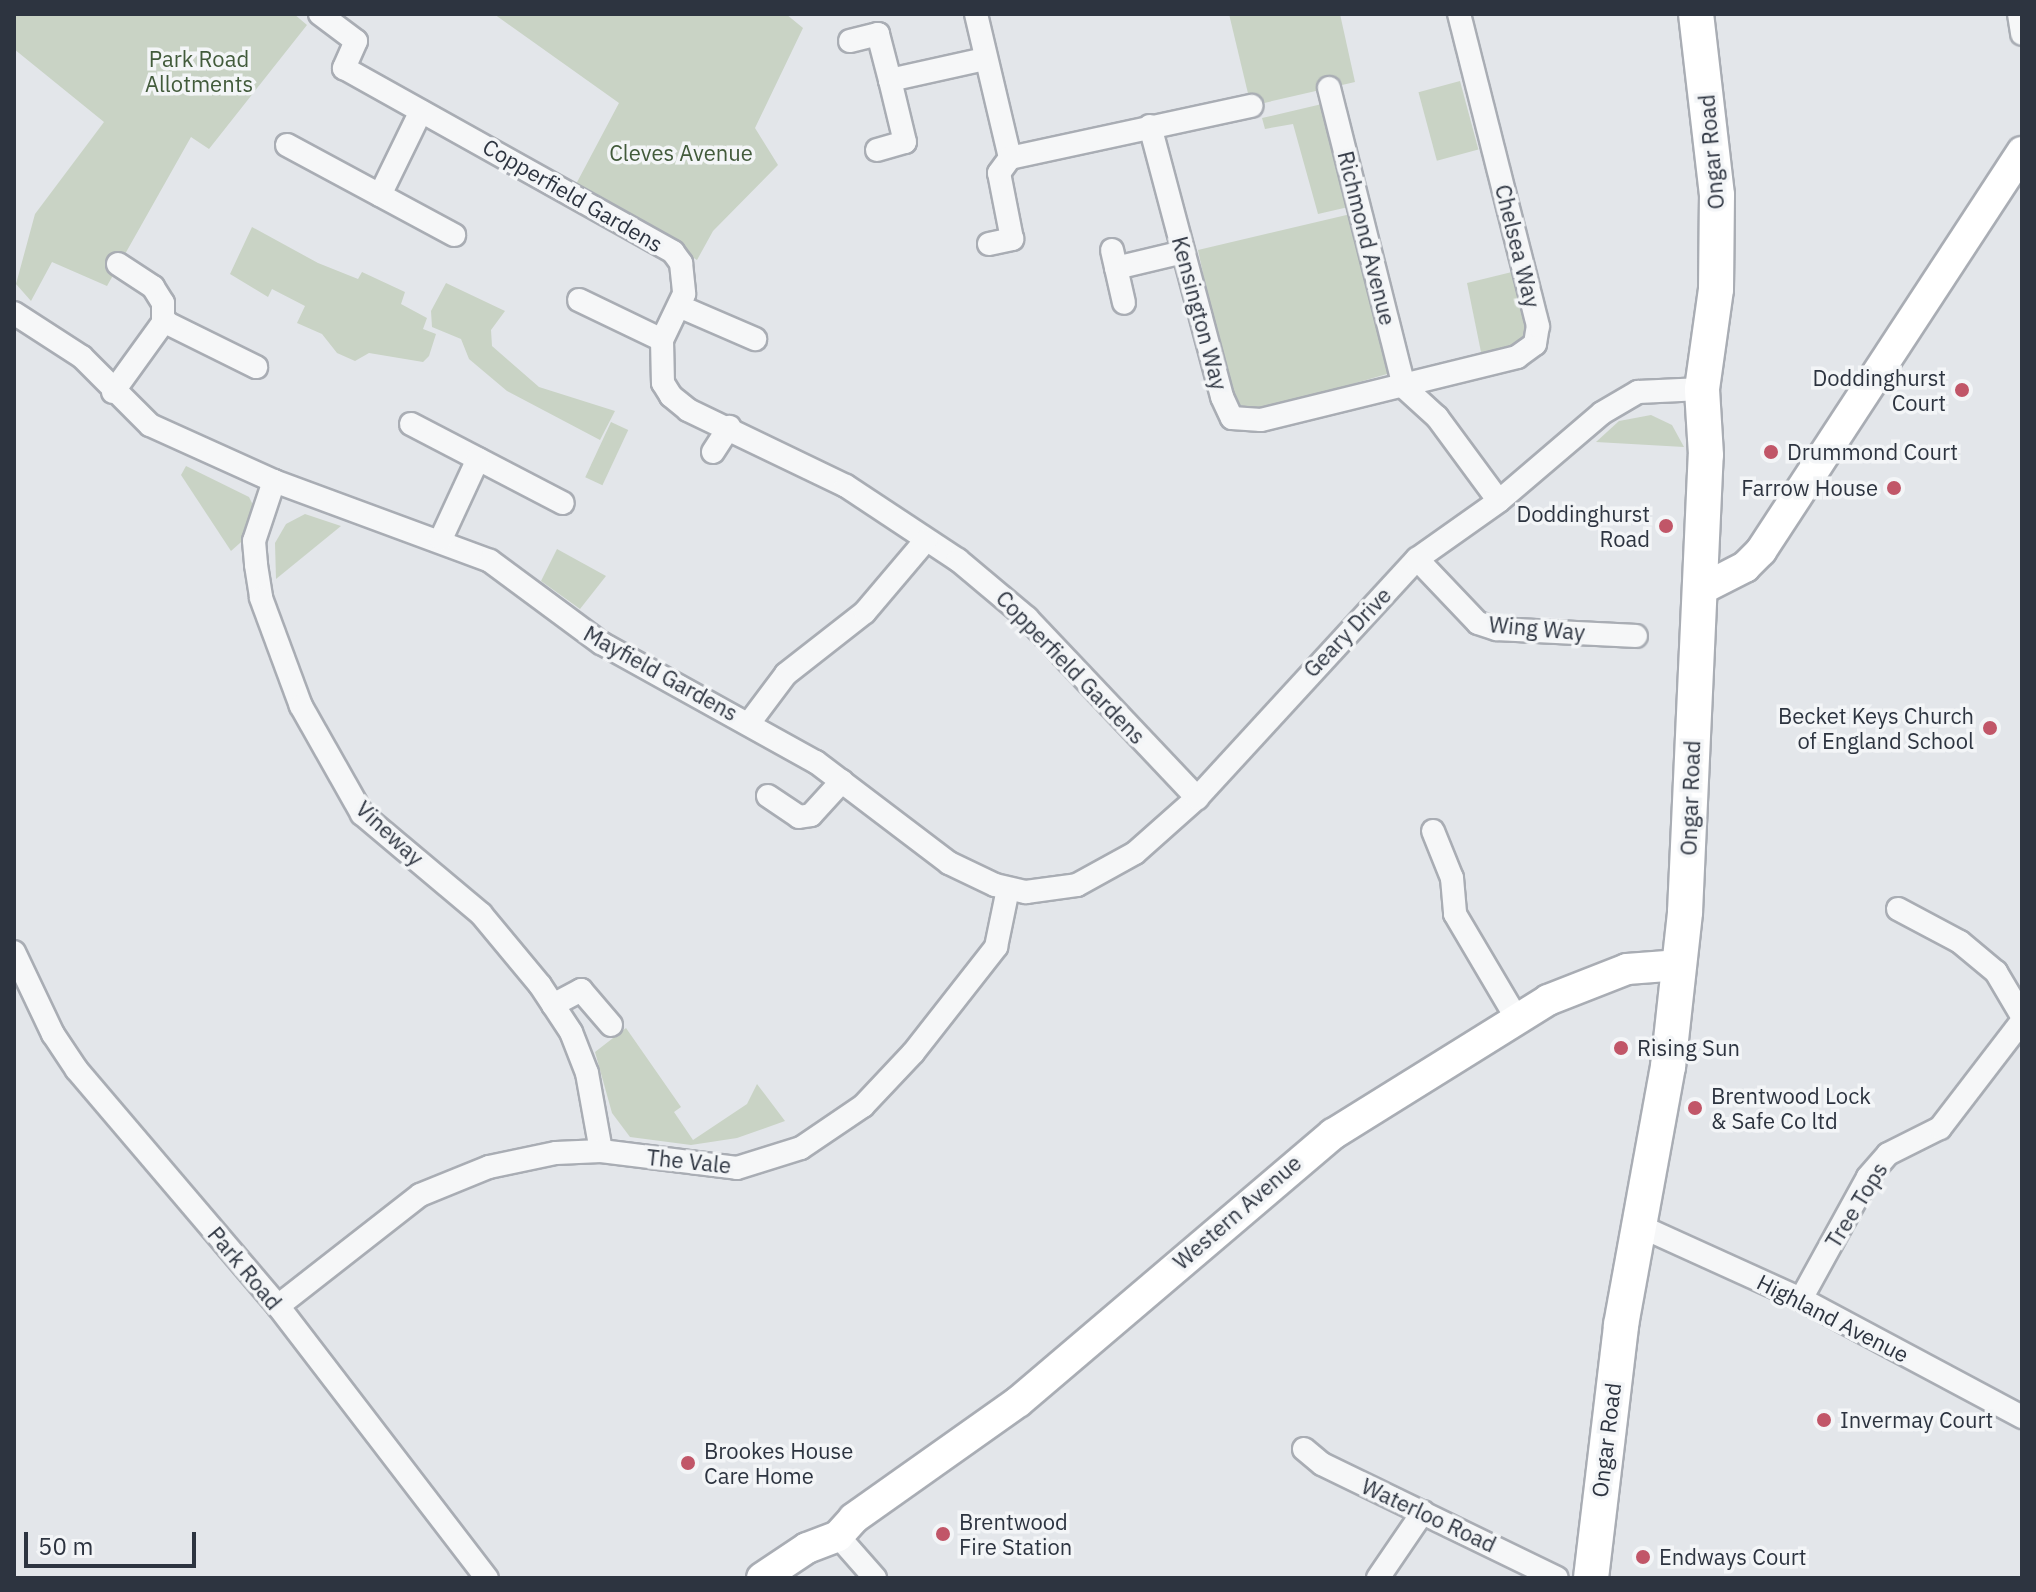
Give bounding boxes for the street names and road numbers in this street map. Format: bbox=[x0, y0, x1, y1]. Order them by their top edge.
street label: Ongar Road bbox=[1693, 93, 1729, 211]
street label: Copperfield Gardens bbox=[478, 133, 668, 257]
street label: Richmond Avenue bbox=[1333, 148, 1401, 328]
street label: Chelsea Way bbox=[1490, 182, 1546, 310]
street label: Kensington Way bbox=[1167, 233, 1233, 393]
street label: Geary Drive bbox=[1298, 582, 1396, 682]
street label: Copperfield Gardens bbox=[991, 585, 1151, 749]
street label: Wing Way bbox=[1488, 611, 1586, 645]
street label: Mayfield Gardens bbox=[579, 620, 743, 726]
street label: Ongar Road bbox=[1675, 740, 1705, 856]
street label: Vineway bbox=[351, 795, 429, 871]
street label: The Vale bbox=[645, 1143, 733, 1179]
street label: Western Avenue bbox=[1168, 1149, 1306, 1275]
street label: Tree Tops bbox=[1819, 1157, 1893, 1253]
street label: Park Road bbox=[203, 1221, 287, 1315]
street label: Highland Avenue bbox=[1753, 1268, 1913, 1368]
street label: Ongar Road bbox=[1586, 1381, 1626, 1499]
street label: Waterloo Road bbox=[1358, 1472, 1500, 1558]

